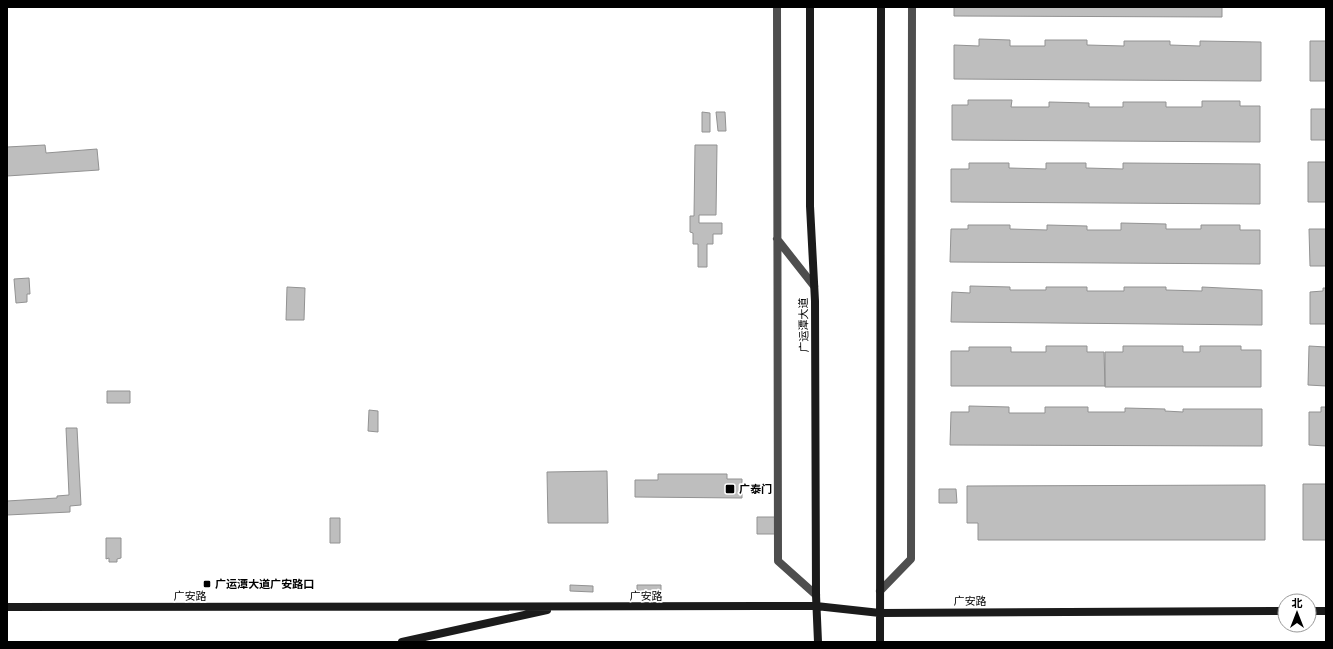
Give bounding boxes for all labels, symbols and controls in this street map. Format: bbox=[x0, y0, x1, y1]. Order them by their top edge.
street label: 广运潭大道 bbox=[797, 297, 811, 353]
marker: 广泰门 bbox=[724, 483, 736, 495]
place label: 广泰门 bbox=[739, 483, 772, 496]
place label: 广运潭大道广安路口 bbox=[215, 578, 314, 591]
marker: 广运潭大道广安路口 bbox=[202, 579, 212, 589]
street label: 广安路 bbox=[174, 590, 207, 603]
street label: 广安路 bbox=[630, 590, 663, 603]
north arrow bbox=[1277, 593, 1317, 633]
street label: 广安路 bbox=[954, 595, 987, 608]
text: 北 bbox=[1292, 597, 1303, 610]

